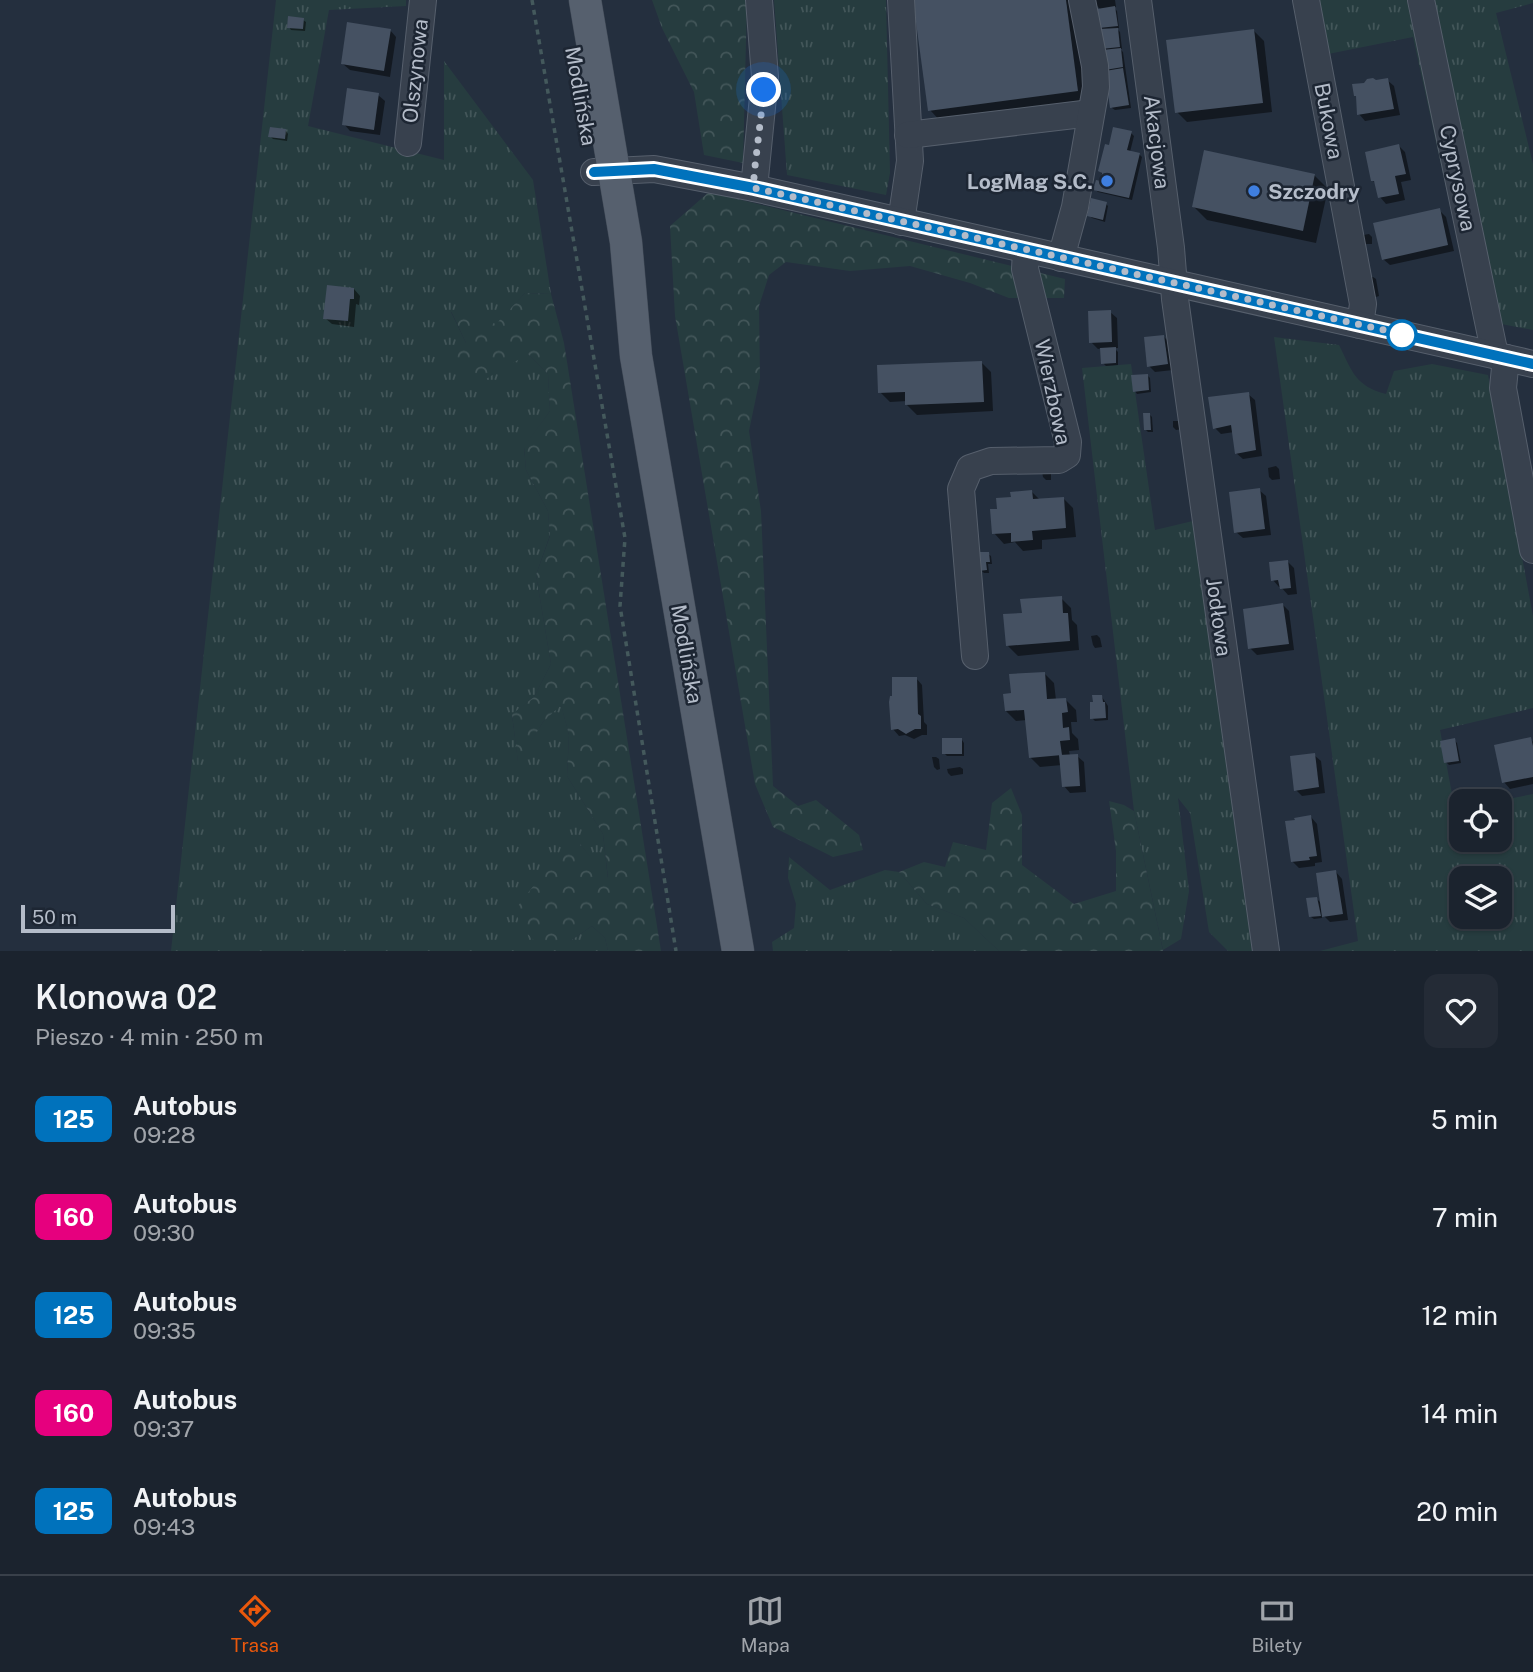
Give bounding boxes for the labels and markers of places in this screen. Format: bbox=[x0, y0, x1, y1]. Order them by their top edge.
place label: LogMag S.C. bbox=[967, 169, 1093, 194]
marker: LogMag S.C. bbox=[1099, 173, 1115, 189]
place label: Szczodry bbox=[1268, 179, 1360, 204]
marker: Szczodry bbox=[1246, 183, 1262, 199]
unlabelled marker bbox=[1387, 320, 1417, 350]

